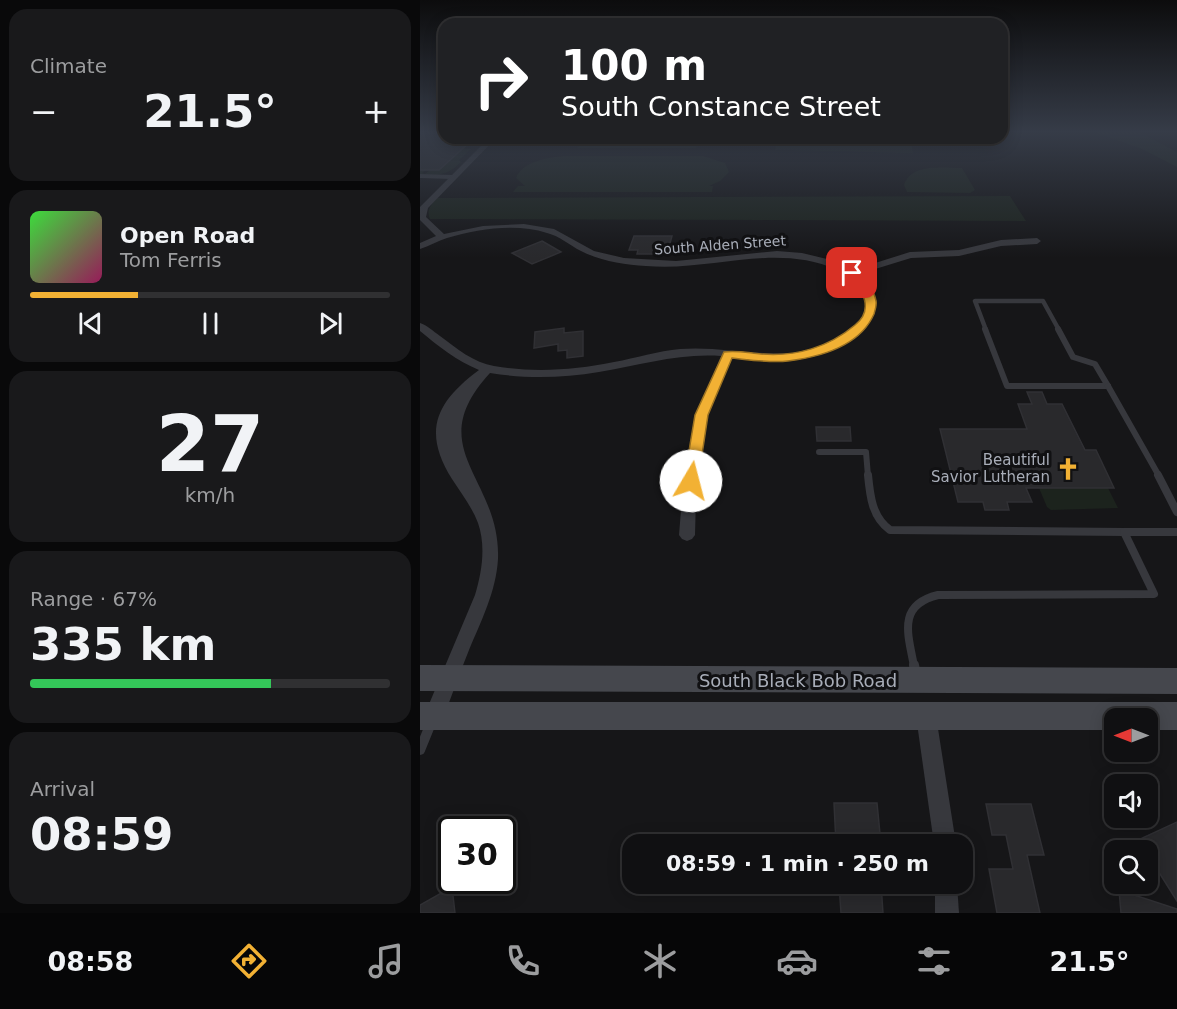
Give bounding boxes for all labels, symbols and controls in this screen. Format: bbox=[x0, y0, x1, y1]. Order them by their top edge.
text: 100 m bbox=[561, 41, 707, 90]
icon: right bbox=[462, 42, 540, 120]
text: Climate bbox=[30, 54, 107, 78]
text: 21.5° bbox=[143, 85, 277, 138]
text: South Constance Street bbox=[561, 91, 881, 122]
text: − bbox=[30, 92, 58, 131]
text: + bbox=[362, 92, 390, 131]
text: Open Road bbox=[120, 223, 255, 248]
street label: South Alden Street bbox=[654, 232, 787, 258]
pin bbox=[826, 247, 877, 298]
text: Tom Ferris bbox=[120, 248, 222, 272]
icon: arrive bbox=[835, 256, 868, 289]
icon: previous bbox=[74, 307, 107, 340]
icon: pause bbox=[194, 307, 227, 340]
icon: next bbox=[314, 307, 347, 340]
text: 27 bbox=[156, 399, 264, 489]
position arrow bbox=[659, 449, 723, 513]
place label: Beautiful Savior Lutheran bbox=[931, 451, 1050, 486]
church icon: Beautiful Savior Lutheran bbox=[1055, 456, 1081, 482]
text: km/h bbox=[185, 483, 235, 507]
text: Range · 67% bbox=[30, 587, 157, 611]
text: 335 km bbox=[30, 618, 216, 671]
street label: South Black Bob Road bbox=[699, 670, 897, 691]
north arrow bbox=[1104, 708, 1158, 762]
map controls bbox=[1104, 708, 1158, 894]
button: sound bbox=[1104, 774, 1158, 828]
text: Arrival bbox=[30, 777, 95, 801]
text: 08:59 bbox=[30, 808, 173, 861]
speed limit sign: 30 bbox=[438, 816, 516, 894]
button: search bbox=[1104, 840, 1158, 894]
text: 08:59 · 1 min · 250 m bbox=[666, 851, 929, 876]
icon: directions bbox=[228, 940, 270, 982]
icon: music bbox=[365, 940, 407, 982]
icon: phone bbox=[502, 940, 544, 982]
icon: climate bbox=[639, 940, 681, 982]
icon: car bbox=[776, 940, 818, 982]
icon: filters bbox=[913, 940, 955, 982]
text: 08:58 bbox=[47, 946, 133, 977]
text: 21.5° bbox=[1049, 946, 1130, 977]

